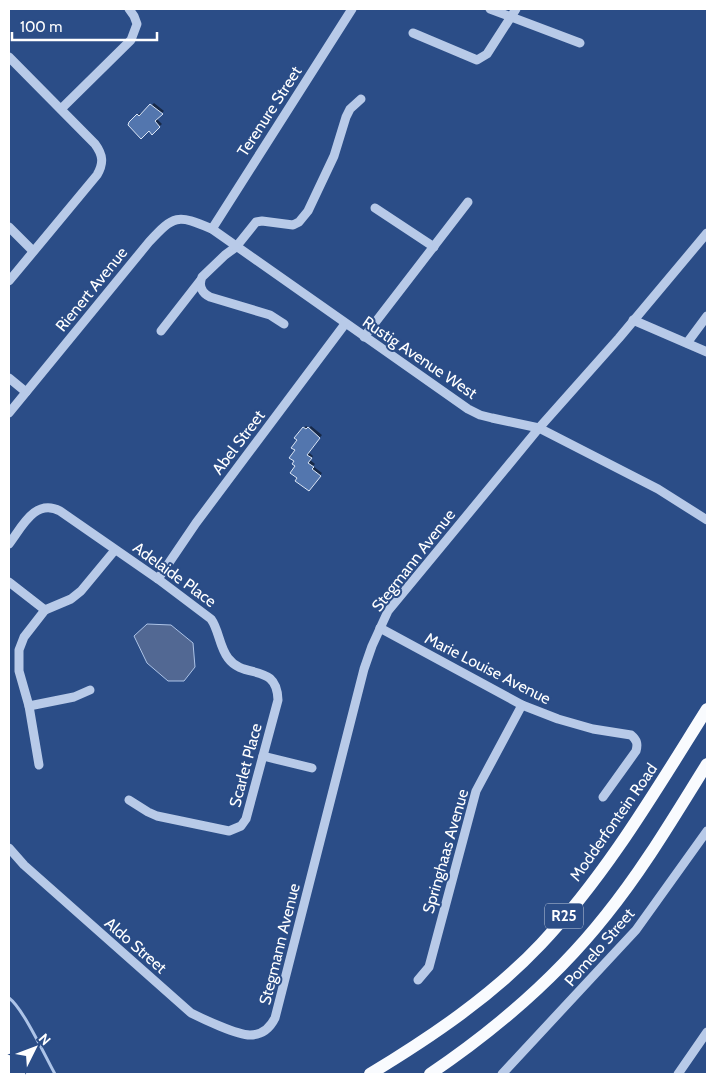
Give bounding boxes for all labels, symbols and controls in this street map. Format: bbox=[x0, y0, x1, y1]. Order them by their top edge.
scale bar bbox=[12, 10, 158, 42]
text: 100 m bbox=[20, 18, 62, 36]
street label: Terenure Street bbox=[233, 62, 306, 160]
street label: Rienert Avenue bbox=[52, 243, 131, 335]
street label: Rustig Avenue West bbox=[359, 312, 481, 403]
street label: Abel Street bbox=[208, 406, 269, 478]
street label: Stegmann Avenue bbox=[368, 505, 459, 615]
street label: Adelaide Place bbox=[129, 538, 220, 611]
street label: Marie Louise Avenue bbox=[422, 629, 554, 708]
street label: Scarlet Place bbox=[225, 721, 266, 809]
street label: Modderfontein Road bbox=[566, 760, 661, 885]
street label: Springhaas Avenue bbox=[419, 787, 472, 916]
street label: Stegmann Avenue bbox=[255, 881, 304, 1007]
road number: R25 bbox=[545, 904, 583, 928]
street label: Pomelo Street bbox=[560, 904, 639, 990]
street label: Aldo Street bbox=[101, 913, 171, 978]
north arrow bbox=[10, 1023, 60, 1073]
text: N bbox=[35, 1030, 55, 1049]

